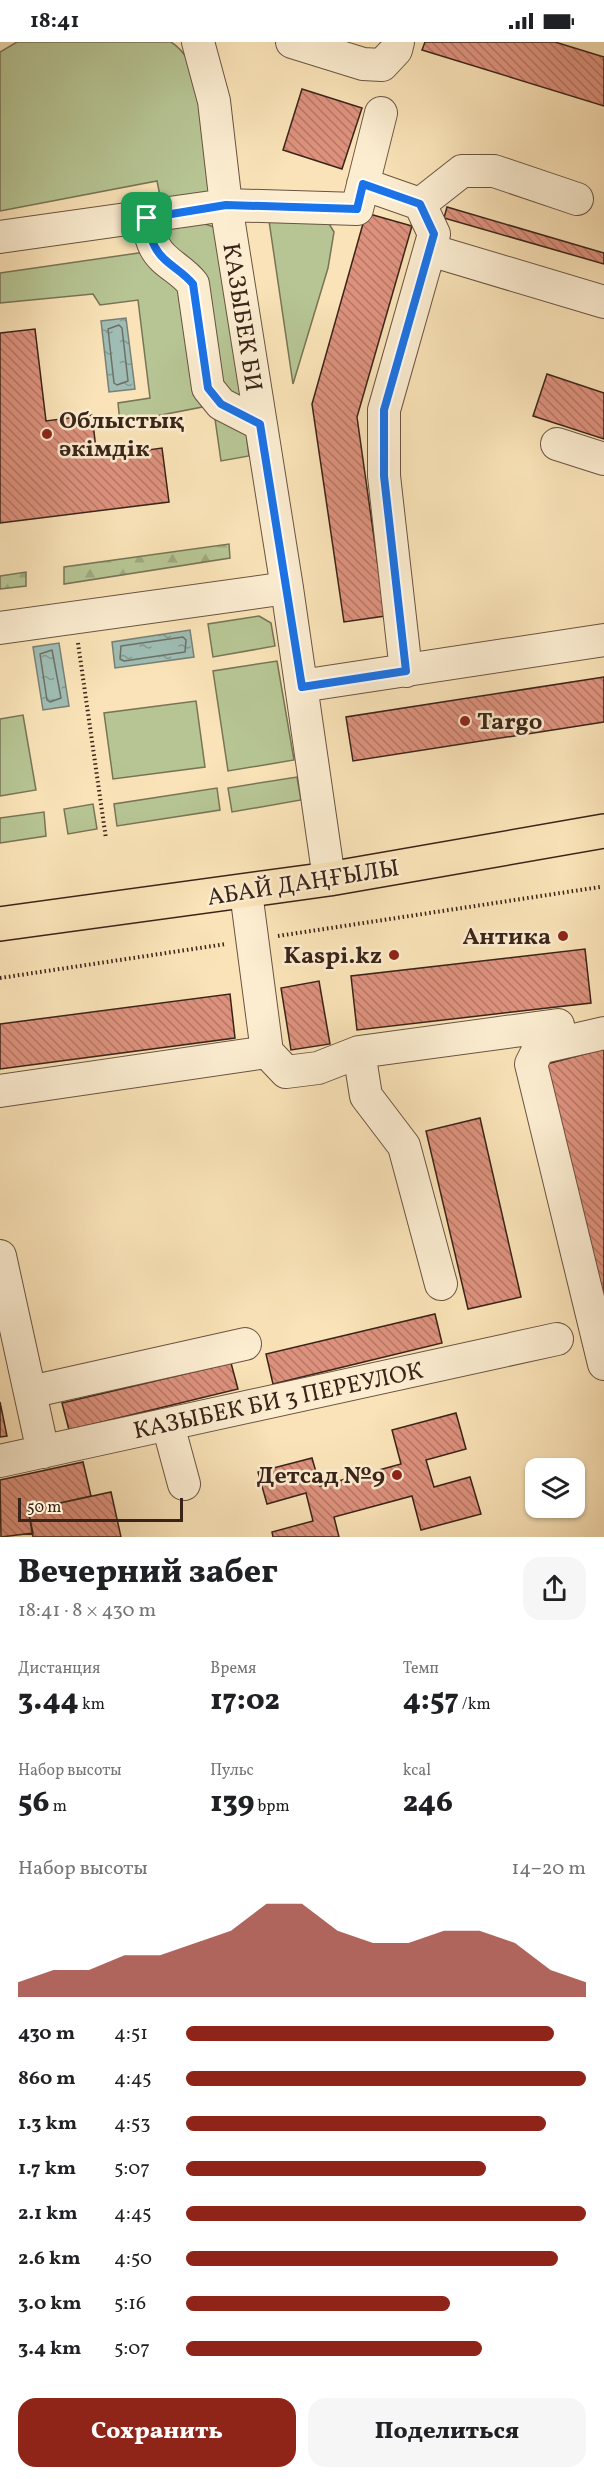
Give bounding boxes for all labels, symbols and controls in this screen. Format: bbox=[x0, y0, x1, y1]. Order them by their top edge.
text: 18:41 bbox=[30, 6, 79, 37]
pin bbox=[121, 192, 172, 243]
icon: arrive bbox=[130, 201, 163, 234]
street label: КАЗЫБЕК БИ bbox=[213, 241, 270, 394]
place label: Облыстық әкімдік bbox=[59, 405, 184, 467]
marker: Облыстық әкімдік bbox=[40, 427, 54, 441]
place label: Targo bbox=[477, 706, 542, 740]
marker: Targo bbox=[458, 714, 472, 728]
street label: АБАЙ ДАҢҒЫЛЫ bbox=[205, 852, 402, 916]
place label: Антика bbox=[462, 921, 551, 955]
marker: Антика bbox=[556, 929, 570, 943]
place label: Kaspi.kz bbox=[284, 940, 382, 974]
marker: Kaspi.kz bbox=[387, 948, 401, 962]
street label: КАЗЫБЕК БИ 3 ПЕРЕУЛОК bbox=[130, 1355, 426, 1449]
map controls bbox=[525, 1458, 585, 1518]
button: layers bbox=[525, 1458, 585, 1518]
place label: Детсад №9 bbox=[256, 1460, 385, 1494]
marker: Детсад №9 bbox=[390, 1468, 404, 1482]
scale bar bbox=[18, 1495, 183, 1522]
text: 50 m bbox=[27, 1497, 61, 1519]
text: Вечерний забег bbox=[18, 1551, 278, 1597]
button: share bbox=[523, 1557, 586, 1620]
text: 18:41 · 8 × 430 m bbox=[18, 1597, 156, 1625]
text: Дистанция bbox=[18, 1658, 100, 1680]
text: Время bbox=[210, 1658, 256, 1680]
text: Темп bbox=[403, 1658, 439, 1680]
text: 3.44 bbox=[18, 1680, 79, 1722]
text: 17:02 bbox=[210, 1680, 280, 1722]
text: 4:57 bbox=[403, 1680, 459, 1722]
text: km bbox=[79, 1694, 105, 1716]
text: /km bbox=[459, 1694, 491, 1716]
text: Набор высоты bbox=[18, 1760, 122, 1782]
text: Пульс bbox=[210, 1760, 254, 1782]
text: kcal bbox=[403, 1760, 431, 1782]
text: 56 bbox=[18, 1782, 49, 1824]
text: 139 bbox=[210, 1782, 254, 1824]
text: 246 bbox=[403, 1782, 453, 1824]
text: m bbox=[49, 1796, 67, 1818]
text: bpm bbox=[254, 1796, 290, 1818]
text: Набор высоты bbox=[18, 1855, 148, 1883]
text: 14–20 m bbox=[512, 1855, 586, 1883]
text: 430 m bbox=[18, 2020, 75, 2048]
text: 4:51 bbox=[114, 2020, 148, 2048]
text: 860 m bbox=[18, 2065, 76, 2093]
text: 4:45 bbox=[114, 2065, 152, 2093]
text: 1.3 km bbox=[18, 2110, 77, 2138]
text: 4:53 bbox=[114, 2110, 151, 2138]
text: 1.7 km bbox=[18, 2155, 76, 2183]
text: 5:07 bbox=[114, 2155, 150, 2183]
text: 2.1 km bbox=[18, 2200, 78, 2228]
text: 4:45 bbox=[114, 2200, 152, 2228]
text: 2.6 km bbox=[18, 2245, 81, 2273]
text: 4:50 bbox=[114, 2245, 152, 2273]
text: 3.0 km bbox=[18, 2290, 82, 2318]
text: 5:16 bbox=[114, 2290, 146, 2318]
text: 3.4 km bbox=[18, 2335, 81, 2363]
text: 5:07 bbox=[114, 2335, 150, 2363]
button: Сохранить bbox=[18, 2398, 296, 2467]
button: Поделиться bbox=[308, 2398, 586, 2467]

